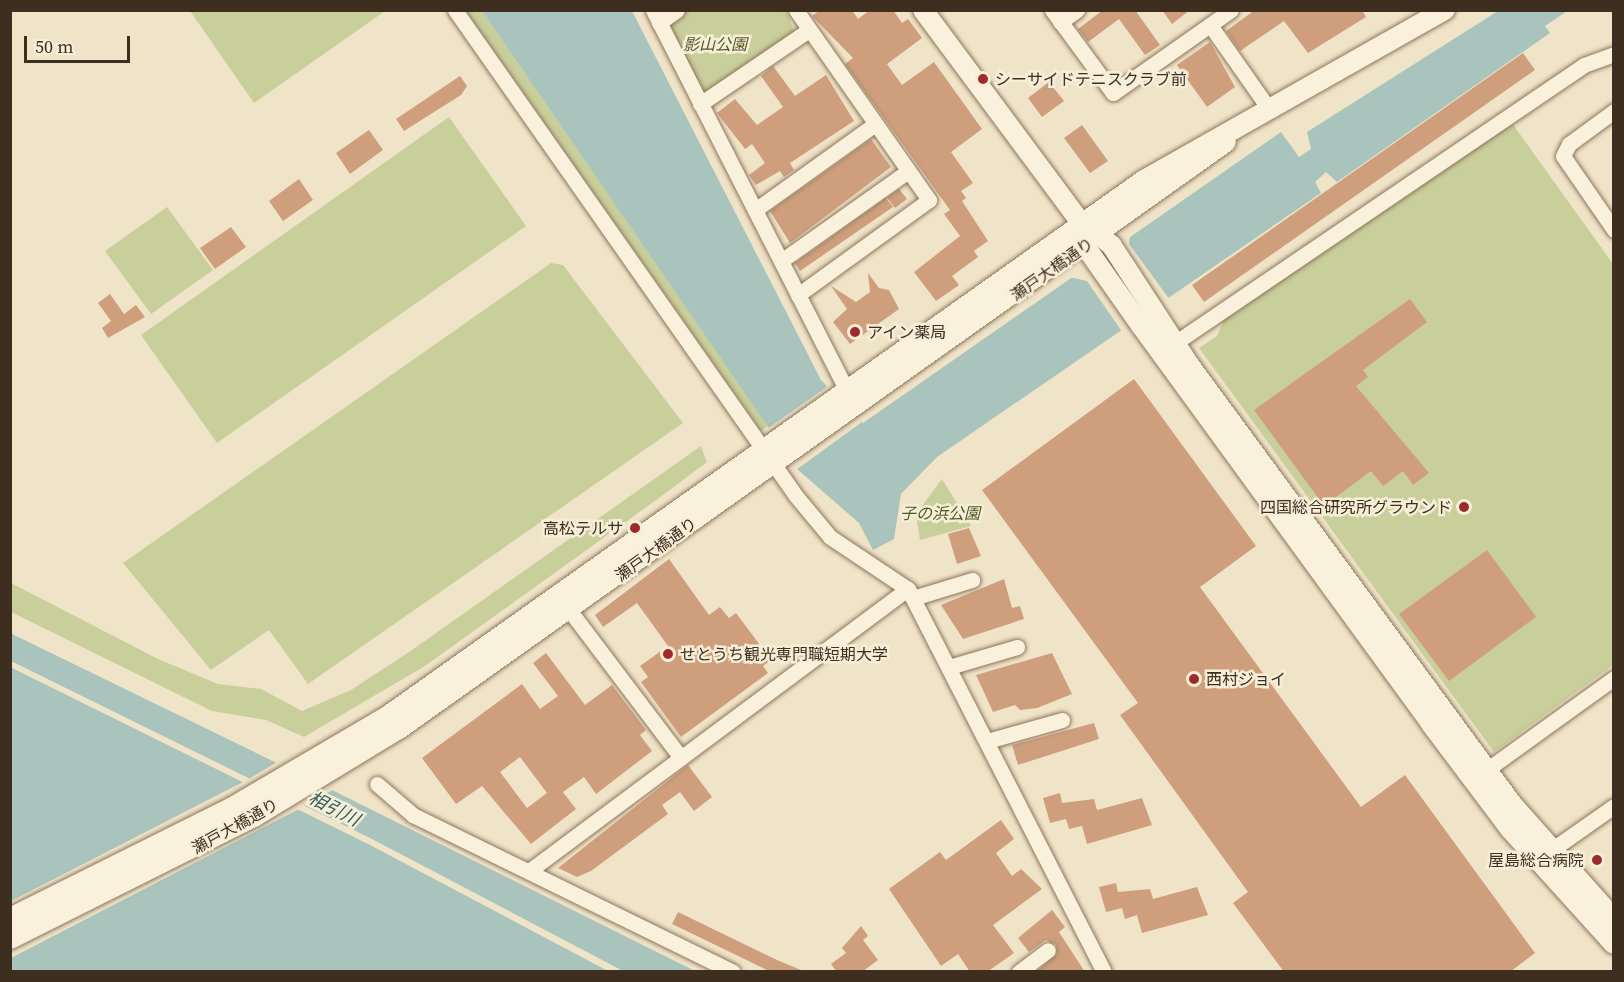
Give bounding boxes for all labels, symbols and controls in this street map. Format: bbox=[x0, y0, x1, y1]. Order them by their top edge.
scale bar bbox=[27, 24, 134, 62]
text: 50 m bbox=[35, 34, 73, 59]
park label: 影山公園 bbox=[683, 34, 747, 54]
place label: シーサイドテニスクラブ前 bbox=[995, 69, 1187, 89]
marker: シーサイドテニスクラブ前 bbox=[976, 72, 990, 86]
street label: 瀬戸大橋通り bbox=[1007, 234, 1097, 304]
place label: アイン薬局 bbox=[867, 322, 947, 342]
marker: アイン薬局 bbox=[848, 325, 862, 339]
place label: 四国総合研究所グラウンド bbox=[1260, 497, 1452, 517]
marker: 四国総合研究所グラウンド bbox=[1457, 500, 1471, 514]
park label: 子の浜公園 bbox=[900, 503, 980, 523]
street label: 瀬戸大橋通り bbox=[612, 513, 700, 585]
place label: 高松テルサ bbox=[543, 518, 623, 538]
marker: 高松テルサ bbox=[628, 521, 642, 535]
place label: せとうち観光専門職短期大学 bbox=[680, 644, 888, 664]
marker: せとうち観光専門職短期大学 bbox=[661, 647, 675, 661]
place label: 西村ジョイ bbox=[1206, 669, 1286, 689]
marker: 西村ジョイ bbox=[1187, 672, 1201, 686]
water label: 相引川 bbox=[305, 787, 363, 831]
street label: 瀬戸大橋通り bbox=[188, 794, 282, 858]
place label: 屋島総合病院 bbox=[1488, 850, 1584, 870]
marker: 屋島総合病院 bbox=[1588, 851, 1606, 869]

